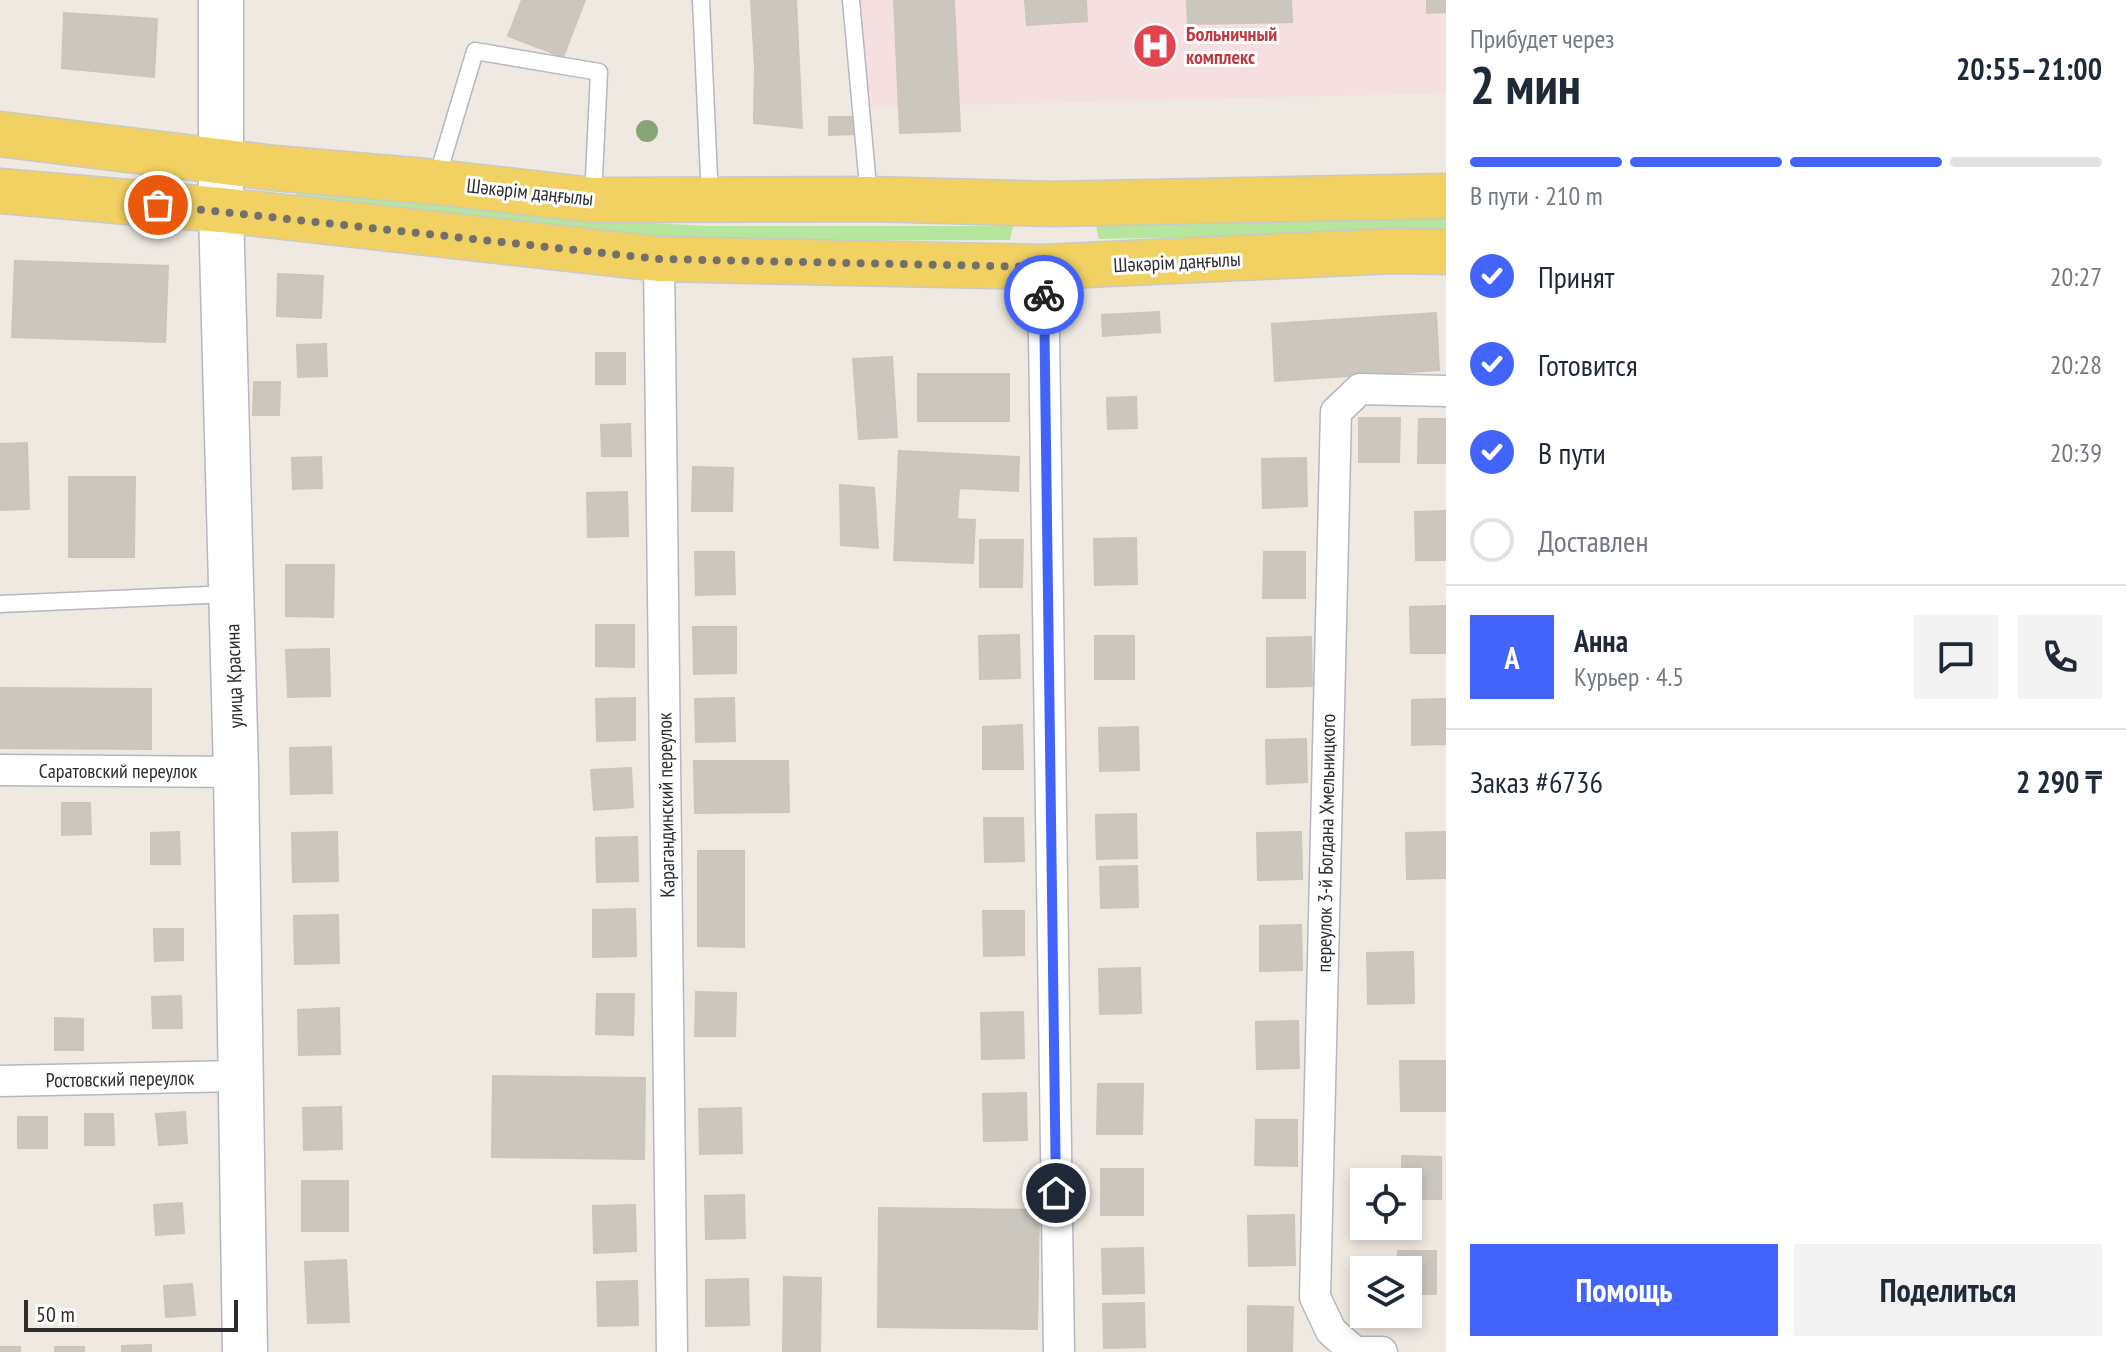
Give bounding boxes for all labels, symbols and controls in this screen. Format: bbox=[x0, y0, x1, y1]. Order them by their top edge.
place label: Больничный комплекс bbox=[1186, 21, 1277, 70]
hospital icon: Больничный комплекс bbox=[1131, 22, 1179, 70]
text: Прибудет через bbox=[1470, 22, 1614, 55]
text: 20:55–21:00 bbox=[1956, 49, 2102, 88]
text: 2 мин bbox=[1470, 51, 1581, 118]
pin bbox=[124, 171, 192, 239]
street label: Шәкәрім даңғылы bbox=[465, 172, 595, 212]
text: В пути · 210 m bbox=[1470, 179, 1603, 212]
icon: bag bbox=[136, 183, 180, 227]
street label: Шәкәрім даңғылы bbox=[1113, 246, 1241, 278]
icon: check bbox=[1470, 254, 1514, 298]
courier bbox=[1004, 255, 1084, 335]
text: Принят bbox=[1538, 257, 1614, 296]
text: 20:27 bbox=[2050, 260, 2102, 293]
icon: bike bbox=[1022, 273, 1066, 317]
icon: check bbox=[1470, 342, 1514, 386]
text: Готовится bbox=[1538, 345, 1638, 384]
text: 20:28 bbox=[2050, 348, 2102, 381]
icon: check bbox=[1470, 430, 1514, 474]
text: В пути bbox=[1538, 433, 1606, 472]
text: 20:39 bbox=[2050, 436, 2102, 469]
text: Доставлен bbox=[1538, 521, 1648, 560]
button: chat bbox=[1914, 615, 1998, 699]
button: phone bbox=[2018, 615, 2102, 699]
text: Анна bbox=[1574, 621, 1628, 660]
street label: улица Красина bbox=[219, 623, 249, 729]
text: А bbox=[1504, 638, 1520, 677]
text: Курьер · 4.5 bbox=[1574, 660, 1684, 693]
street label: Карагандинский переулок bbox=[651, 712, 681, 898]
street label: переулок 3-й Богдана Хмельницкого bbox=[1311, 713, 1341, 973]
street label: Саратовский переулок bbox=[39, 758, 198, 784]
text: Заказ #6736 bbox=[1470, 762, 1603, 801]
text: 2 290 ₸ bbox=[2016, 762, 2102, 801]
street label: Ростовский переулок bbox=[45, 1065, 195, 1093]
pin bbox=[1022, 1159, 1090, 1227]
map controls bbox=[1350, 1168, 1422, 1328]
button: locate bbox=[1350, 1168, 1422, 1240]
icon: home bbox=[1034, 1171, 1078, 1215]
button: Помощь bbox=[1470, 1244, 1778, 1336]
button: Поделиться bbox=[1794, 1244, 2102, 1336]
button: layers bbox=[1350, 1256, 1422, 1328]
scale bar bbox=[24, 1296, 238, 1332]
text: 50 m bbox=[36, 1300, 75, 1328]

